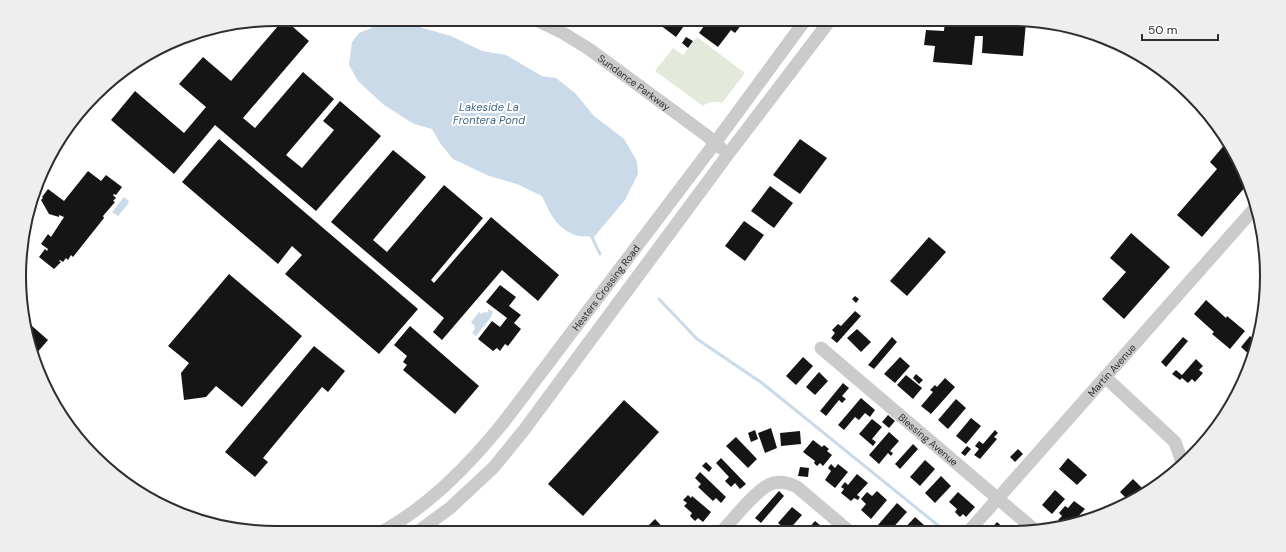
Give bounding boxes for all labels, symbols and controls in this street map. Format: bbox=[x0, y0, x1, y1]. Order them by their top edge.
scale bar bbox=[1142, 16, 1218, 42]
text: 50 m bbox=[1148, 22, 1177, 38]
street label: Sundance Parkway bbox=[595, 51, 674, 114]
water label: Lakeside La Frontera Pond bbox=[453, 100, 525, 127]
street label: Hesters Crossing Road bbox=[569, 242, 642, 333]
street label: Martin Avenue bbox=[1085, 341, 1139, 399]
street label: Blessing Avenue bbox=[896, 410, 961, 469]

